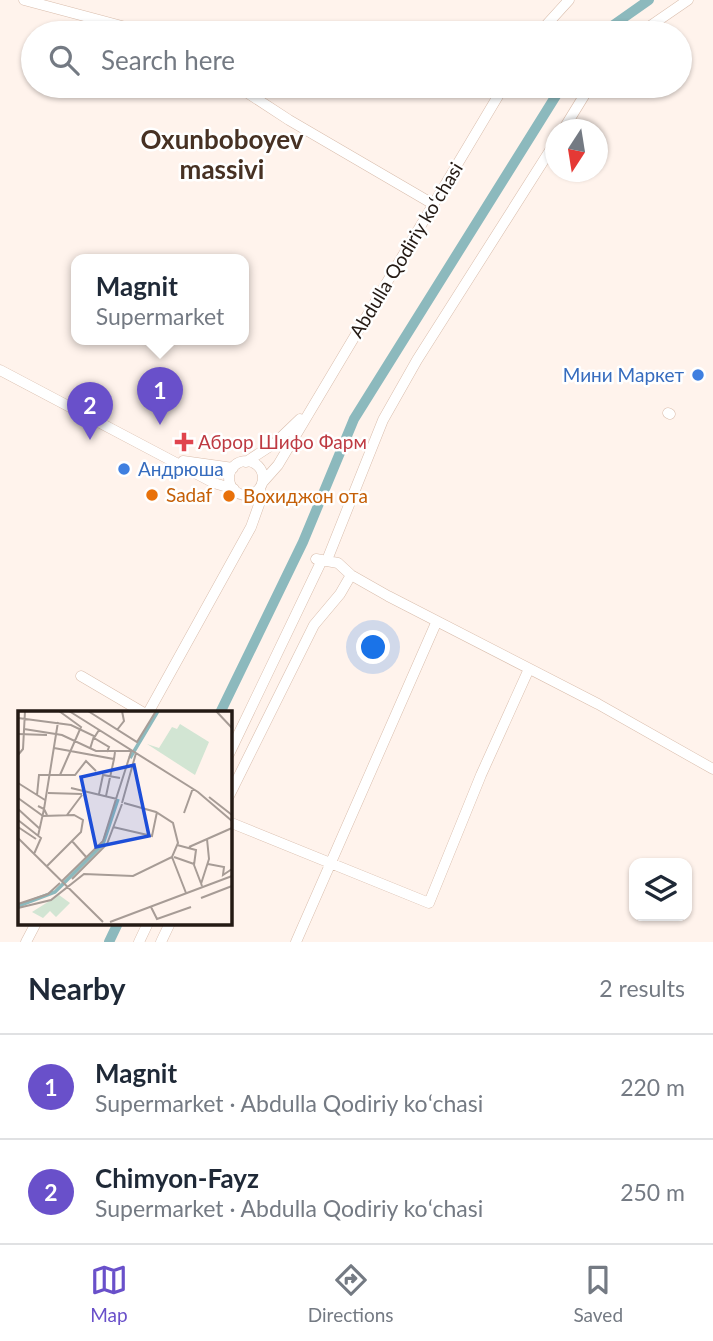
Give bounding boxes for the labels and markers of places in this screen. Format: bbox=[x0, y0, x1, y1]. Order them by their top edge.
place label: Мини Маркет bbox=[563, 363, 684, 386]
pin: 1 bbox=[137, 367, 183, 425]
marker: Мини Маркет bbox=[690, 367, 706, 383]
pin: 2 bbox=[67, 382, 113, 440]
place label: Аброр Шифо Фарм bbox=[198, 430, 367, 453]
marker: Аброр Шифо Фарм bbox=[176, 434, 192, 450]
place label: Андрюша bbox=[138, 457, 224, 480]
marker: Андрюша bbox=[116, 461, 132, 477]
place label: Sadaf bbox=[166, 483, 213, 506]
place label: Вохиджон ота bbox=[243, 484, 368, 507]
marker: Sadaf bbox=[144, 487, 160, 503]
marker: Вохиджон ота bbox=[221, 488, 237, 504]

